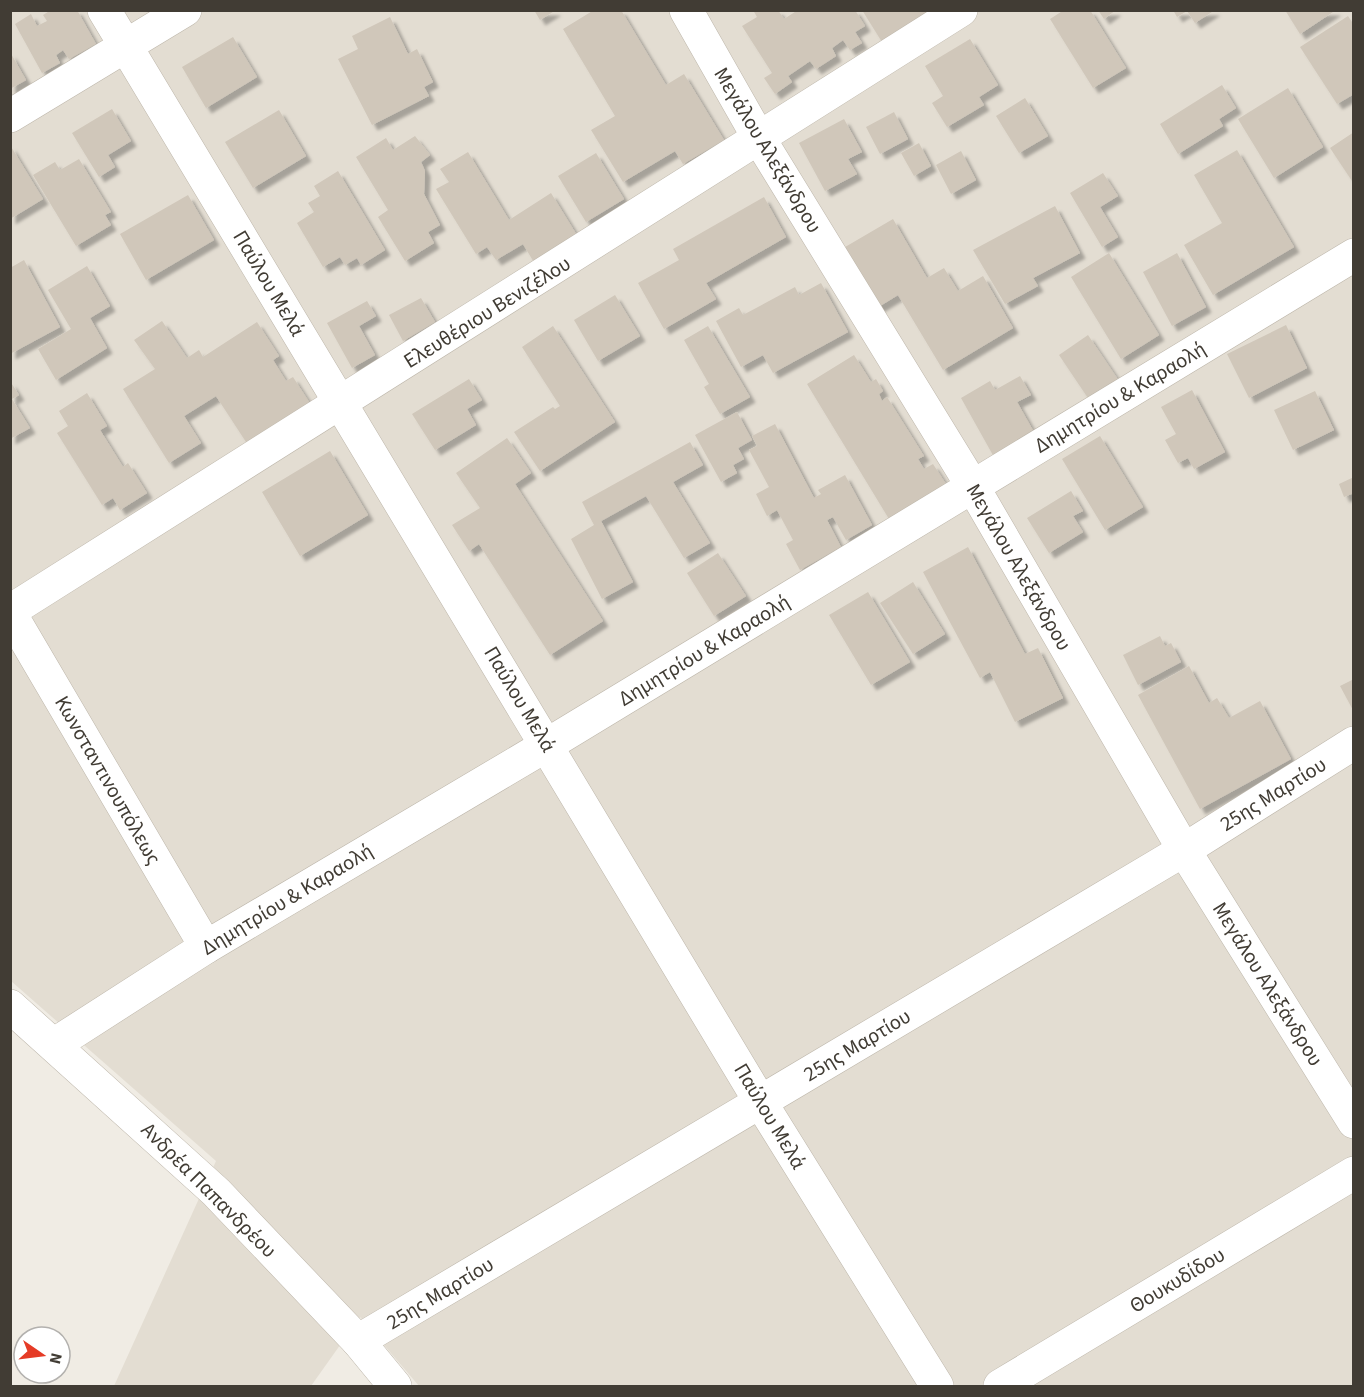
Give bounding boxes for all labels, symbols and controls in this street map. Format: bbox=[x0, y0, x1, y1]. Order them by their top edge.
street label: Μεγάλου Αλεξάνδρου bbox=[707, 61, 829, 239]
street label: Παύλου Μελά bbox=[226, 224, 313, 342]
street label: Ελευθέριου Βενιζέλου bbox=[398, 248, 576, 376]
street label: Δημητρίου & Καραολή bbox=[1028, 334, 1212, 460]
street label: Μεγάλου Αλεξάνδρου bbox=[959, 478, 1079, 656]
street label: Δημητρίου & Καραολή bbox=[612, 587, 796, 713]
street label: Παύλου Μελά bbox=[477, 640, 564, 758]
street label: Κωνσταντινουπόλεως bbox=[47, 690, 169, 870]
street label: 25ης Μαρτίου bbox=[1214, 749, 1332, 839]
street label: Δημητρίου & Καραολή bbox=[195, 836, 379, 962]
street label: Μεγάλου Αλεξάνδρου bbox=[1205, 896, 1331, 1072]
street label: 25ης Μαρτίου bbox=[798, 1001, 916, 1089]
street label: Παύλου Μελά bbox=[727, 1057, 814, 1175]
street label: Ανδρέα Παπανδρέου bbox=[134, 1115, 284, 1265]
street label: Θουκυδίδου bbox=[1124, 1240, 1230, 1320]
street label: 25ης Μαρτίου bbox=[381, 1249, 499, 1337]
north arrow bbox=[12, 1325, 72, 1385]
text: N bbox=[44, 1351, 68, 1366]

